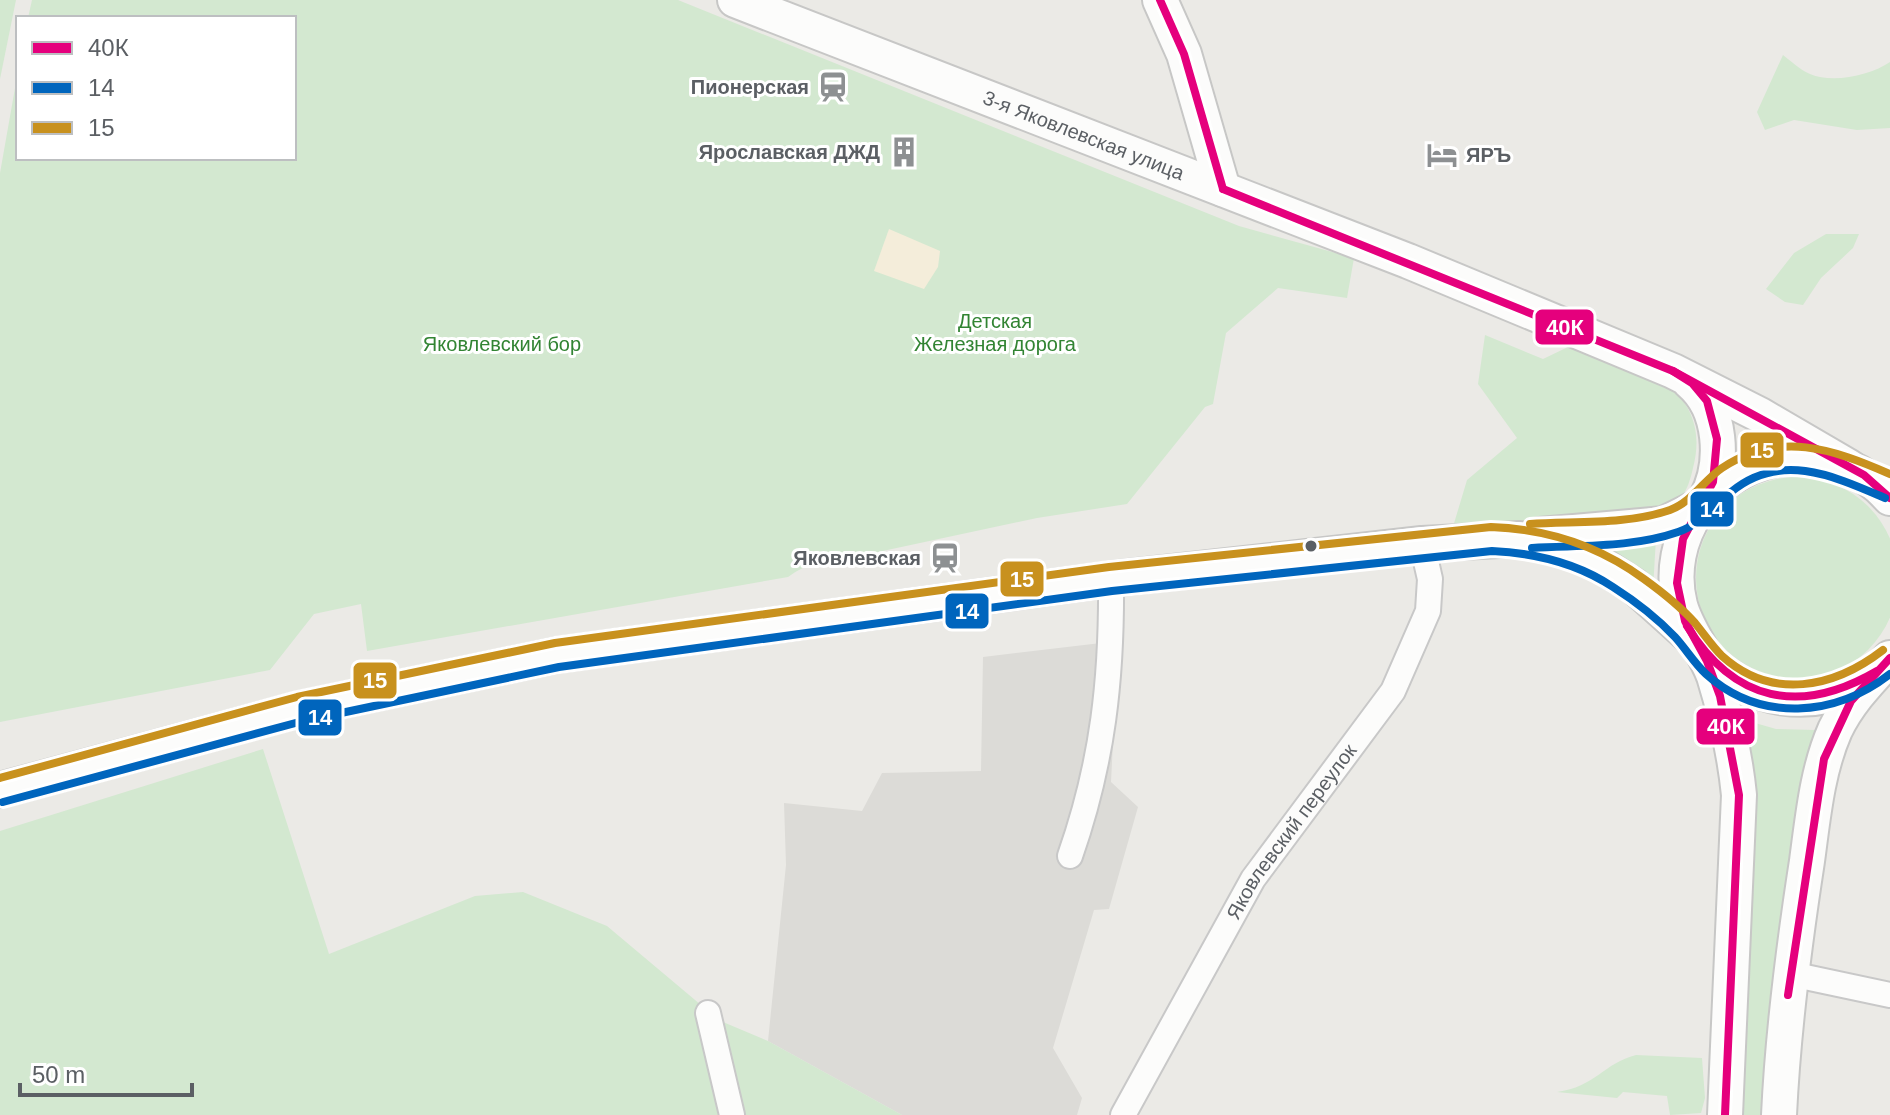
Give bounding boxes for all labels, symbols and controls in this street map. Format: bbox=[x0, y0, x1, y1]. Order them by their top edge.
legend bbox=[16, 16, 296, 160]
text: 40К bbox=[88, 34, 129, 61]
station icon: Пионерская bbox=[816, 70, 850, 104]
text: 14 bbox=[88, 74, 115, 101]
place label: Пионерская bbox=[691, 76, 809, 98]
street label: 3-я Яковлевская улица bbox=[980, 86, 1188, 184]
text: 15 bbox=[88, 114, 115, 141]
building icon: Ярославская ДЖД bbox=[887, 135, 921, 169]
hotel icon: ЯРЪ bbox=[1425, 138, 1459, 172]
place label: Ярославская ДЖД bbox=[699, 141, 880, 163]
place label: ЯРЪ bbox=[1466, 144, 1511, 166]
line badge: 40К bbox=[1534, 308, 1595, 346]
park label: Детская Железная дорога bbox=[914, 310, 1077, 355]
text: 40К bbox=[1546, 315, 1585, 340]
park label: Яковлевский бор bbox=[423, 333, 581, 355]
line badge: 15 bbox=[1739, 431, 1785, 469]
text: 15 bbox=[1750, 438, 1774, 463]
line badge: 14 bbox=[1689, 490, 1735, 528]
text: 14 bbox=[1700, 497, 1725, 522]
unlabelled marker bbox=[1303, 538, 1319, 554]
station icon: Яковлевская bbox=[928, 541, 962, 575]
place label: Яковлевская bbox=[793, 547, 921, 569]
line badge: 15 bbox=[999, 560, 1045, 598]
text: 15 bbox=[1010, 567, 1034, 592]
line badge: 14 bbox=[944, 592, 990, 630]
text: 14 bbox=[955, 599, 980, 624]
line badge: 15 bbox=[352, 661, 398, 700]
text: 15 bbox=[363, 668, 387, 693]
line badge: 14 bbox=[297, 698, 343, 737]
text: 14 bbox=[308, 705, 333, 730]
line badge: 40К bbox=[1695, 707, 1756, 746]
text: 40К bbox=[1707, 714, 1746, 739]
street label: Яковлевский переулок bbox=[1222, 739, 1361, 923]
scale bar bbox=[20, 1047, 192, 1097]
text: 50 m bbox=[32, 1061, 85, 1088]

